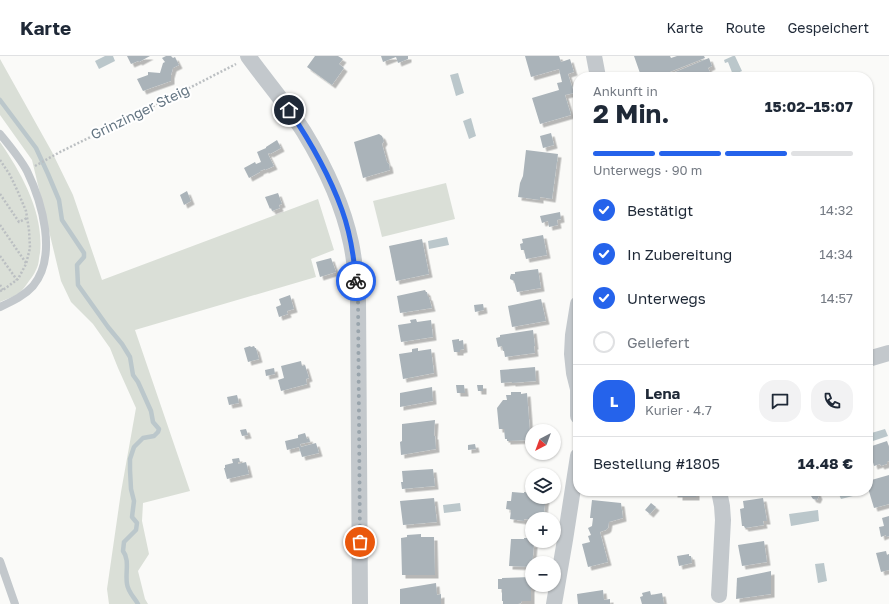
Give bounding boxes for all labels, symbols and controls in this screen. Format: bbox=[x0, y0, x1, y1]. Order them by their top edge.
text: Karte bbox=[20, 16, 71, 39]
text: Karte bbox=[667, 19, 703, 36]
text: Route bbox=[725, 19, 765, 36]
text: Gespeichert bbox=[787, 19, 869, 36]
street label: Grinzinger Steig bbox=[88, 80, 192, 143]
text: Ankunft in bbox=[593, 83, 658, 99]
pin bbox=[272, 93, 306, 127]
text: 15:02–15:07 bbox=[765, 97, 853, 115]
text: 2 Min. bbox=[593, 98, 670, 129]
icon: home bbox=[278, 99, 300, 121]
text: Unterwegs · 90 m bbox=[593, 162, 702, 178]
icon: check bbox=[593, 199, 615, 221]
text: Bestätigt bbox=[627, 201, 693, 219]
text: 14:32 bbox=[820, 202, 853, 218]
icon: check bbox=[593, 243, 615, 265]
text: In Zubereitung bbox=[627, 245, 732, 263]
text: 14:34 bbox=[819, 246, 853, 262]
courier bbox=[336, 261, 376, 301]
icon: bike bbox=[345, 270, 367, 292]
icon: check bbox=[593, 287, 615, 309]
text: Unterwegs bbox=[627, 289, 706, 307]
text: 14:57 bbox=[820, 290, 853, 306]
text: Geliefert bbox=[627, 333, 690, 351]
button: chat bbox=[759, 380, 801, 422]
button: phone bbox=[811, 380, 853, 422]
text: Lena bbox=[645, 384, 680, 402]
text: L bbox=[610, 392, 618, 410]
text: Kurier · 4.7 bbox=[645, 402, 712, 418]
north arrow bbox=[525, 424, 561, 460]
map controls bbox=[525, 424, 561, 592]
text: Bestellung #1805 bbox=[593, 454, 720, 472]
text: 14.48 € bbox=[798, 454, 853, 472]
button: layers bbox=[525, 468, 561, 504]
button: + bbox=[525, 512, 561, 548]
pin bbox=[343, 525, 377, 559]
icon: bag bbox=[349, 531, 371, 553]
button: − bbox=[525, 556, 561, 592]

